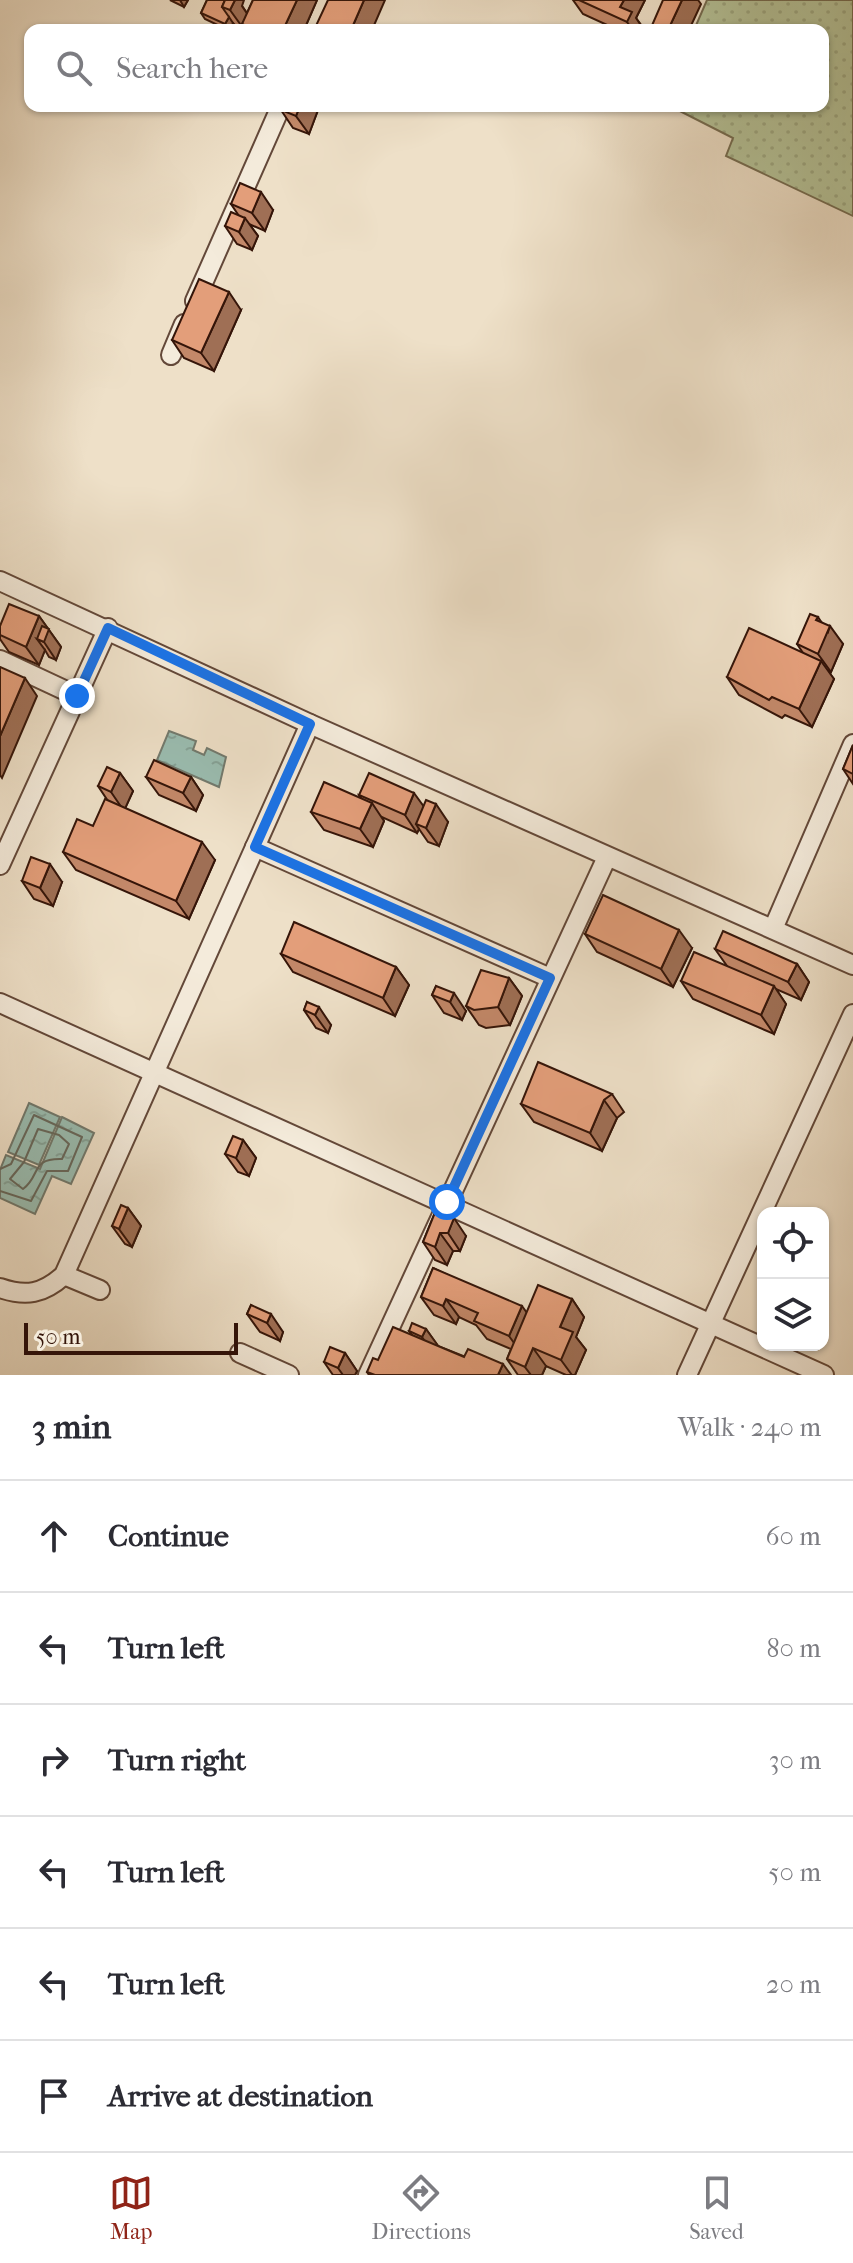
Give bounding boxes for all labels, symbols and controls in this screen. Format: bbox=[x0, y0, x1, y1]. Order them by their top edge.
search box bbox=[24, 24, 829, 112]
icon: search bbox=[52, 46, 96, 90]
text: Search here bbox=[116, 51, 268, 86]
route end bbox=[59, 678, 95, 714]
route start bbox=[429, 1184, 465, 1220]
map controls bbox=[757, 1207, 829, 1351]
button: locate bbox=[757, 1207, 829, 1279]
button: layers bbox=[757, 1279, 829, 1351]
scale bar bbox=[24, 1319, 238, 1355]
text: 50 m bbox=[36, 1324, 81, 1350]
text: 3 min bbox=[32, 1407, 111, 1447]
text: Walk · 240 m bbox=[678, 1412, 821, 1443]
icon: ahead bbox=[32, 1514, 76, 1558]
text: Continue bbox=[108, 1519, 229, 1554]
text: 60 m bbox=[765, 1521, 821, 1552]
icon: left bbox=[32, 1626, 76, 1670]
text: Turn left bbox=[108, 1631, 225, 1666]
text: 80 m bbox=[766, 1633, 821, 1664]
icon: right bbox=[32, 1738, 76, 1782]
text: Turn right bbox=[108, 1743, 246, 1778]
text: 30 m bbox=[769, 1745, 821, 1776]
icon: left bbox=[32, 1850, 76, 1894]
text: Turn left bbox=[108, 1855, 225, 1890]
text: 50 m bbox=[768, 1857, 821, 1888]
icon: left bbox=[32, 1962, 76, 2006]
text: Turn left bbox=[108, 1967, 225, 2002]
text: 20 m bbox=[766, 1969, 821, 2000]
icon: arrive bbox=[32, 2074, 76, 2118]
text: Arrive at destination bbox=[108, 2079, 373, 2114]
tab: Map bbox=[109, 2171, 153, 2245]
tab: Directions bbox=[372, 2171, 471, 2245]
tab: Saved bbox=[689, 2171, 744, 2245]

